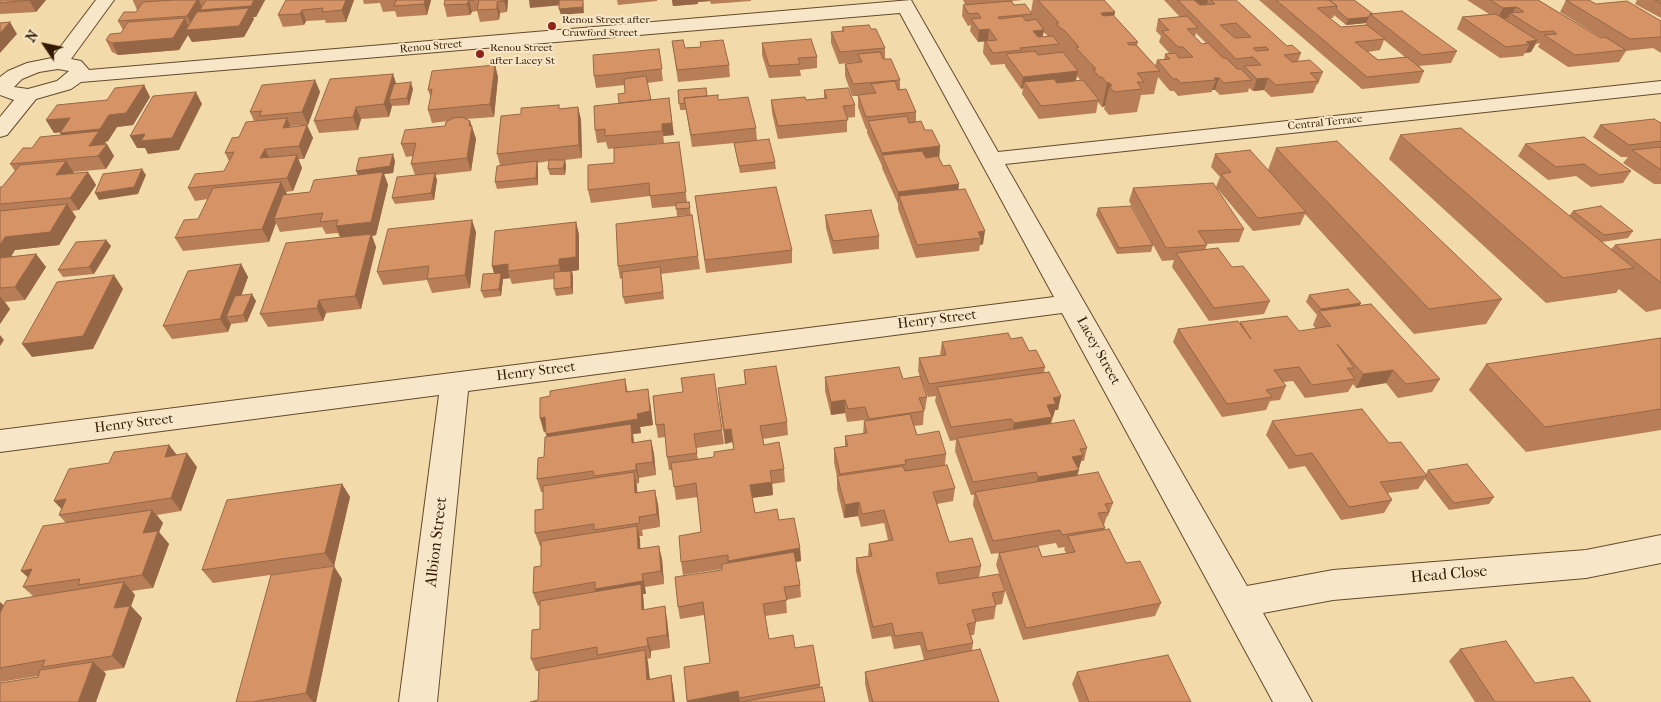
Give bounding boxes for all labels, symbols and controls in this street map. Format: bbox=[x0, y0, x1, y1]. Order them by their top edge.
place label: Renou Street after Crawford Street bbox=[562, 13, 650, 39]
north arrow bbox=[20, 20, 70, 70]
marker: Renou Street after Crawford Street bbox=[546, 20, 558, 32]
text: N bbox=[22, 27, 42, 45]
street label: Renou Street bbox=[399, 38, 463, 56]
place label: Renou Street after Lacey St bbox=[490, 41, 555, 67]
marker: Renou Street after Lacey St bbox=[474, 48, 486, 60]
street label: Central Terrace bbox=[1287, 113, 1363, 133]
street label: Henry Street bbox=[897, 307, 977, 333]
street label: Lacey Street bbox=[1072, 314, 1124, 388]
street label: Henry Street bbox=[496, 359, 576, 385]
street label: Henry Street bbox=[94, 411, 174, 437]
street label: Albion Street bbox=[422, 496, 452, 588]
street label: Head Close bbox=[1410, 562, 1488, 588]

